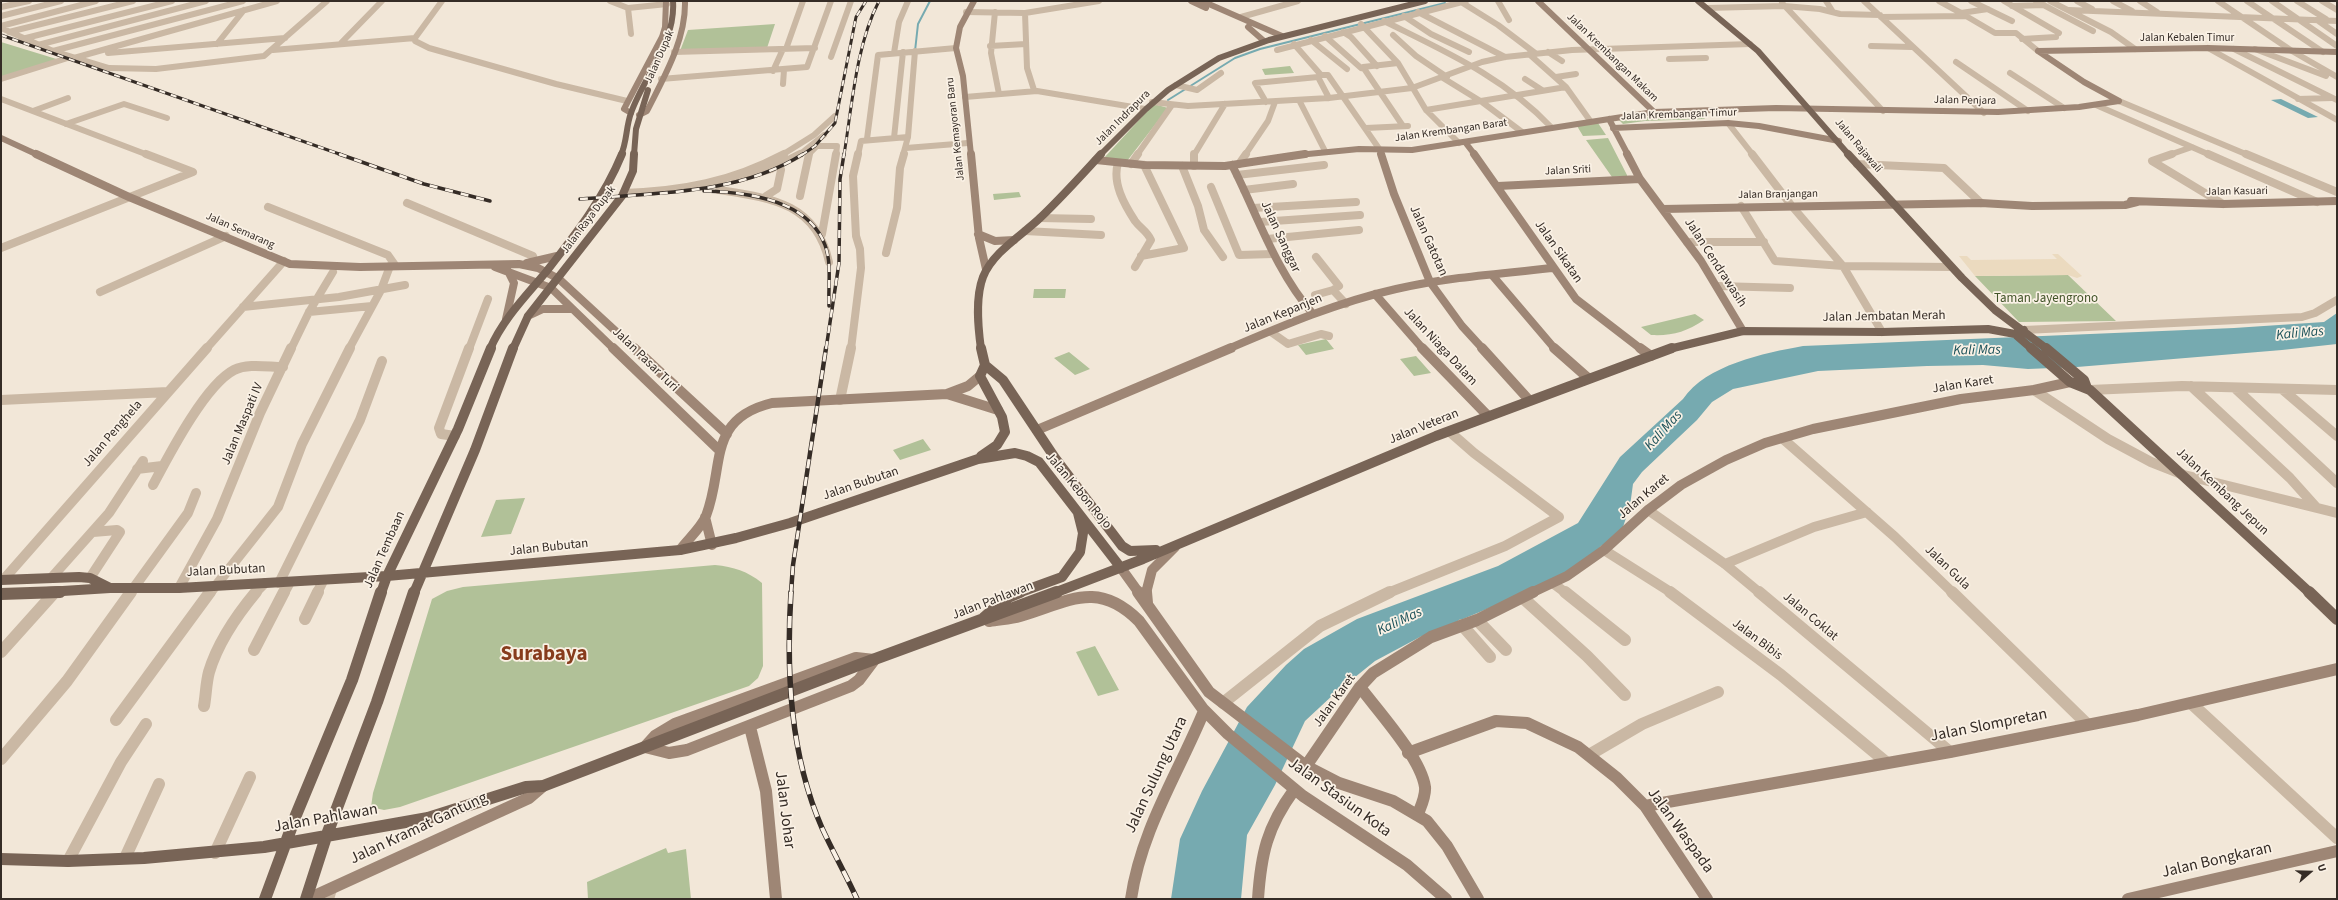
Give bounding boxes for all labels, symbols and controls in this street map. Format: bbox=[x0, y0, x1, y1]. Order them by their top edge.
street label: Jalan Krembangan Makam bbox=[1563, 11, 1661, 105]
street label: Jalan Dupak bbox=[642, 28, 678, 86]
street label: Jalan Kebalen Timur bbox=[2140, 32, 2234, 46]
street label: Jalan Kemayoran Baru bbox=[944, 77, 968, 181]
street label: Jalan Indrapura bbox=[1093, 88, 1153, 148]
street label: Jalan Penjara bbox=[1934, 94, 1996, 108]
street label: Jalan Krembangan Timur bbox=[1621, 106, 1737, 124]
street label: Jalan Rajawali bbox=[1832, 116, 1884, 176]
street label: Jalan Krembangan Barat bbox=[1394, 117, 1508, 145]
street label: Jalan Sriti bbox=[1545, 163, 1591, 179]
street label: Jalan Raya Dupak bbox=[559, 183, 619, 257]
street label: Jalan Kasuari bbox=[2206, 185, 2268, 199]
street label: Jalan Branjangan bbox=[1738, 188, 1818, 202]
street label: Jalan Sanggar bbox=[1257, 199, 1303, 275]
street label: Jalan Gatotan bbox=[1406, 203, 1450, 279]
street label: Jalan Semarang bbox=[203, 210, 277, 252]
street label: Jalan Cendrawasih bbox=[1680, 216, 1750, 310]
street label: Jalan Sikatan bbox=[1531, 218, 1585, 286]
street label: Jalan Kepanjen bbox=[1241, 291, 1325, 337]
park label: Taman Jayengrono bbox=[1994, 291, 2098, 307]
street label: Jalan Niaga Dalam bbox=[1400, 305, 1480, 389]
street label: Jalan Jembatan Merah bbox=[1822, 308, 1946, 326]
water label: Kali Mas bbox=[2275, 324, 2325, 344]
street label: Jalan Pasar Turi bbox=[609, 325, 681, 395]
water label: Kali Mas bbox=[1953, 342, 2001, 360]
street label: Jalan Karet bbox=[1931, 372, 1995, 398]
street label: Jalan Maspati IV bbox=[219, 381, 267, 467]
street label: Jalan Penghela bbox=[80, 398, 146, 470]
street label: Jalan Veteran bbox=[1387, 406, 1461, 448]
water label: Kali Mas bbox=[1642, 408, 1686, 454]
street label: Jalan Kembang Jepun bbox=[2172, 445, 2272, 539]
street label: Jalan Kebon Rojo bbox=[1042, 450, 1114, 532]
street label: Jalan Bubutan bbox=[821, 464, 901, 504]
street label: Jalan Karet bbox=[1615, 471, 1673, 523]
street label: Jalan Tembaan bbox=[361, 509, 409, 591]
street label: Jalan Bubutan bbox=[509, 536, 589, 560]
street label: Jalan Gula bbox=[1921, 542, 1973, 594]
street label: Jalan Bubutan bbox=[186, 561, 266, 581]
street label: Jalan Pahlawan bbox=[950, 578, 1036, 624]
street label: Jalan Coklat bbox=[1779, 589, 1841, 645]
water label: Kali Mas bbox=[1375, 604, 1425, 640]
street label: Jalan Bibis bbox=[1729, 616, 1785, 664]
district label: Surabaya bbox=[501, 642, 587, 668]
street label: Jalan Karet bbox=[1311, 672, 1359, 730]
street label: Jalan Slompretan bbox=[1929, 705, 2049, 747]
street label: Jalan Sulung Utara bbox=[1122, 714, 1192, 836]
street label: Jalan Stasiun Kota bbox=[1284, 754, 1394, 842]
street label: Jalan Johar bbox=[770, 770, 798, 850]
street label: Jalan Waspada bbox=[1643, 785, 1717, 877]
street label: Jalan Kramat Gantung bbox=[347, 789, 491, 869]
street label: Jalan Pahlawan bbox=[272, 800, 380, 838]
street label: Jalan Bongkaran bbox=[2160, 839, 2274, 883]
north arrow bbox=[2290, 852, 2330, 892]
text: U bbox=[2313, 862, 2330, 874]

